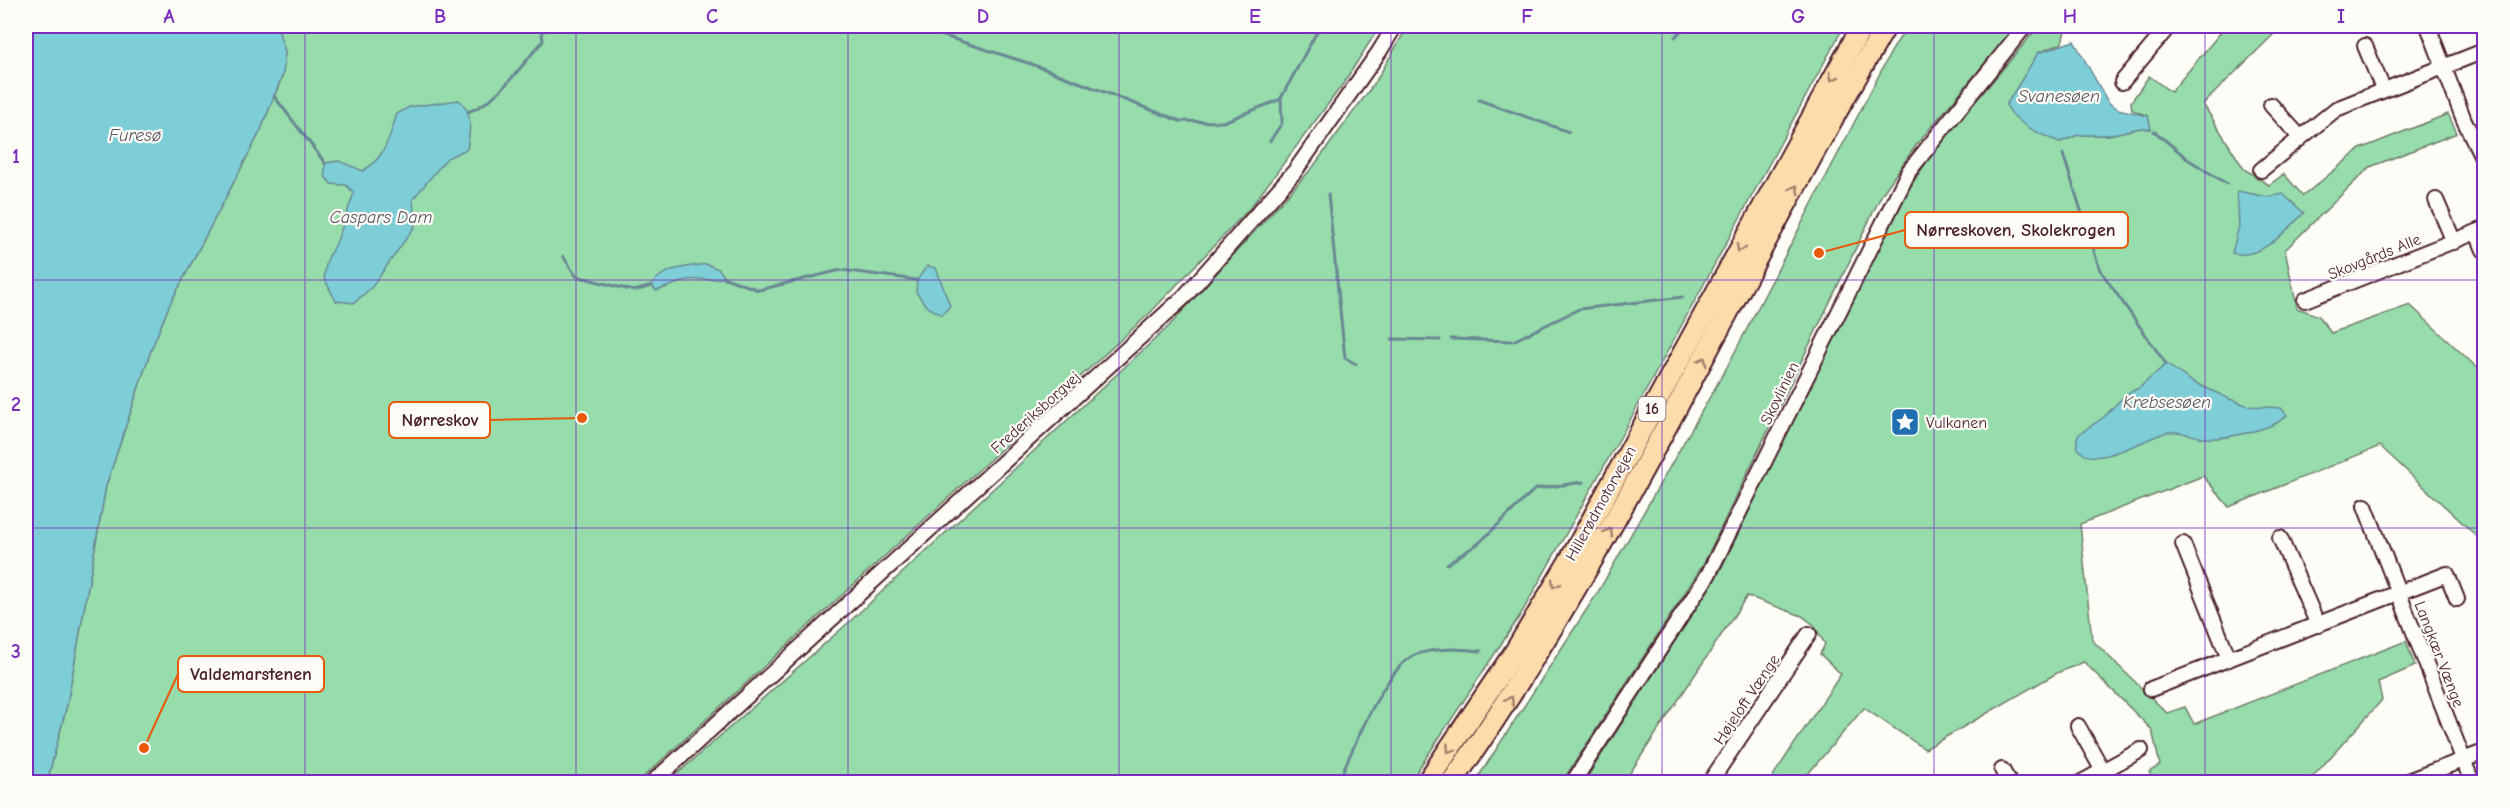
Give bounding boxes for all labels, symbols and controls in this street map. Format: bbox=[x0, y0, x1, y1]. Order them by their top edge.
text: A bbox=[163, 5, 175, 28]
text: B bbox=[434, 5, 446, 28]
text: C bbox=[706, 5, 718, 28]
text: D bbox=[977, 5, 989, 28]
text: E bbox=[1249, 5, 1261, 28]
text: F bbox=[1521, 5, 1533, 28]
text: G bbox=[1791, 5, 1805, 28]
text: H bbox=[2063, 5, 2077, 28]
text: I bbox=[2337, 5, 2345, 28]
one-way arrow bbox=[1829, 70, 1840, 81]
water label: Svanesøen bbox=[2018, 86, 2100, 107]
water label: Furesø bbox=[109, 125, 161, 146]
text: 1 bbox=[12, 145, 20, 168]
one-way arrow bbox=[1788, 185, 1799, 196]
water label: Caspars Dam bbox=[330, 207, 432, 228]
callout: Nørreskoven, Skolekrogen bbox=[1905, 212, 2128, 248]
text: Nørreskoven, Skolekrogen bbox=[1916, 220, 2116, 241]
street label: Skovgårds Alle bbox=[2325, 230, 2423, 284]
one-way arrow bbox=[1736, 241, 1747, 252]
one-way arrow bbox=[1696, 357, 1707, 367]
street label: Skovlinien bbox=[1757, 359, 1803, 428]
street label: Frederiksborgvej bbox=[987, 368, 1084, 457]
water label: Krebsesøen bbox=[2123, 392, 2211, 413]
text: 2 bbox=[11, 393, 21, 416]
road number: 16 bbox=[1638, 397, 1666, 421]
callout: Nørreskov bbox=[389, 402, 490, 438]
place icon: Vulkanen bbox=[1889, 406, 1921, 438]
text: Nørreskov bbox=[402, 410, 479, 431]
place label: Vulkanen bbox=[1926, 414, 1987, 432]
street label: Hillerødmotorvejen bbox=[1562, 443, 1640, 564]
one-way arrow bbox=[1602, 528, 1613, 538]
one-way arrow bbox=[1551, 578, 1562, 588]
street label: Langkær Vænge bbox=[2411, 599, 2468, 710]
text: 3 bbox=[11, 640, 21, 663]
street label: Højeloft Vænge bbox=[1710, 651, 1783, 748]
callout: Valdemarstenen bbox=[178, 656, 324, 692]
text: Valdemarstenen bbox=[190, 664, 312, 685]
one-way arrow bbox=[1502, 696, 1514, 706]
one-way arrow bbox=[1446, 742, 1457, 753]

